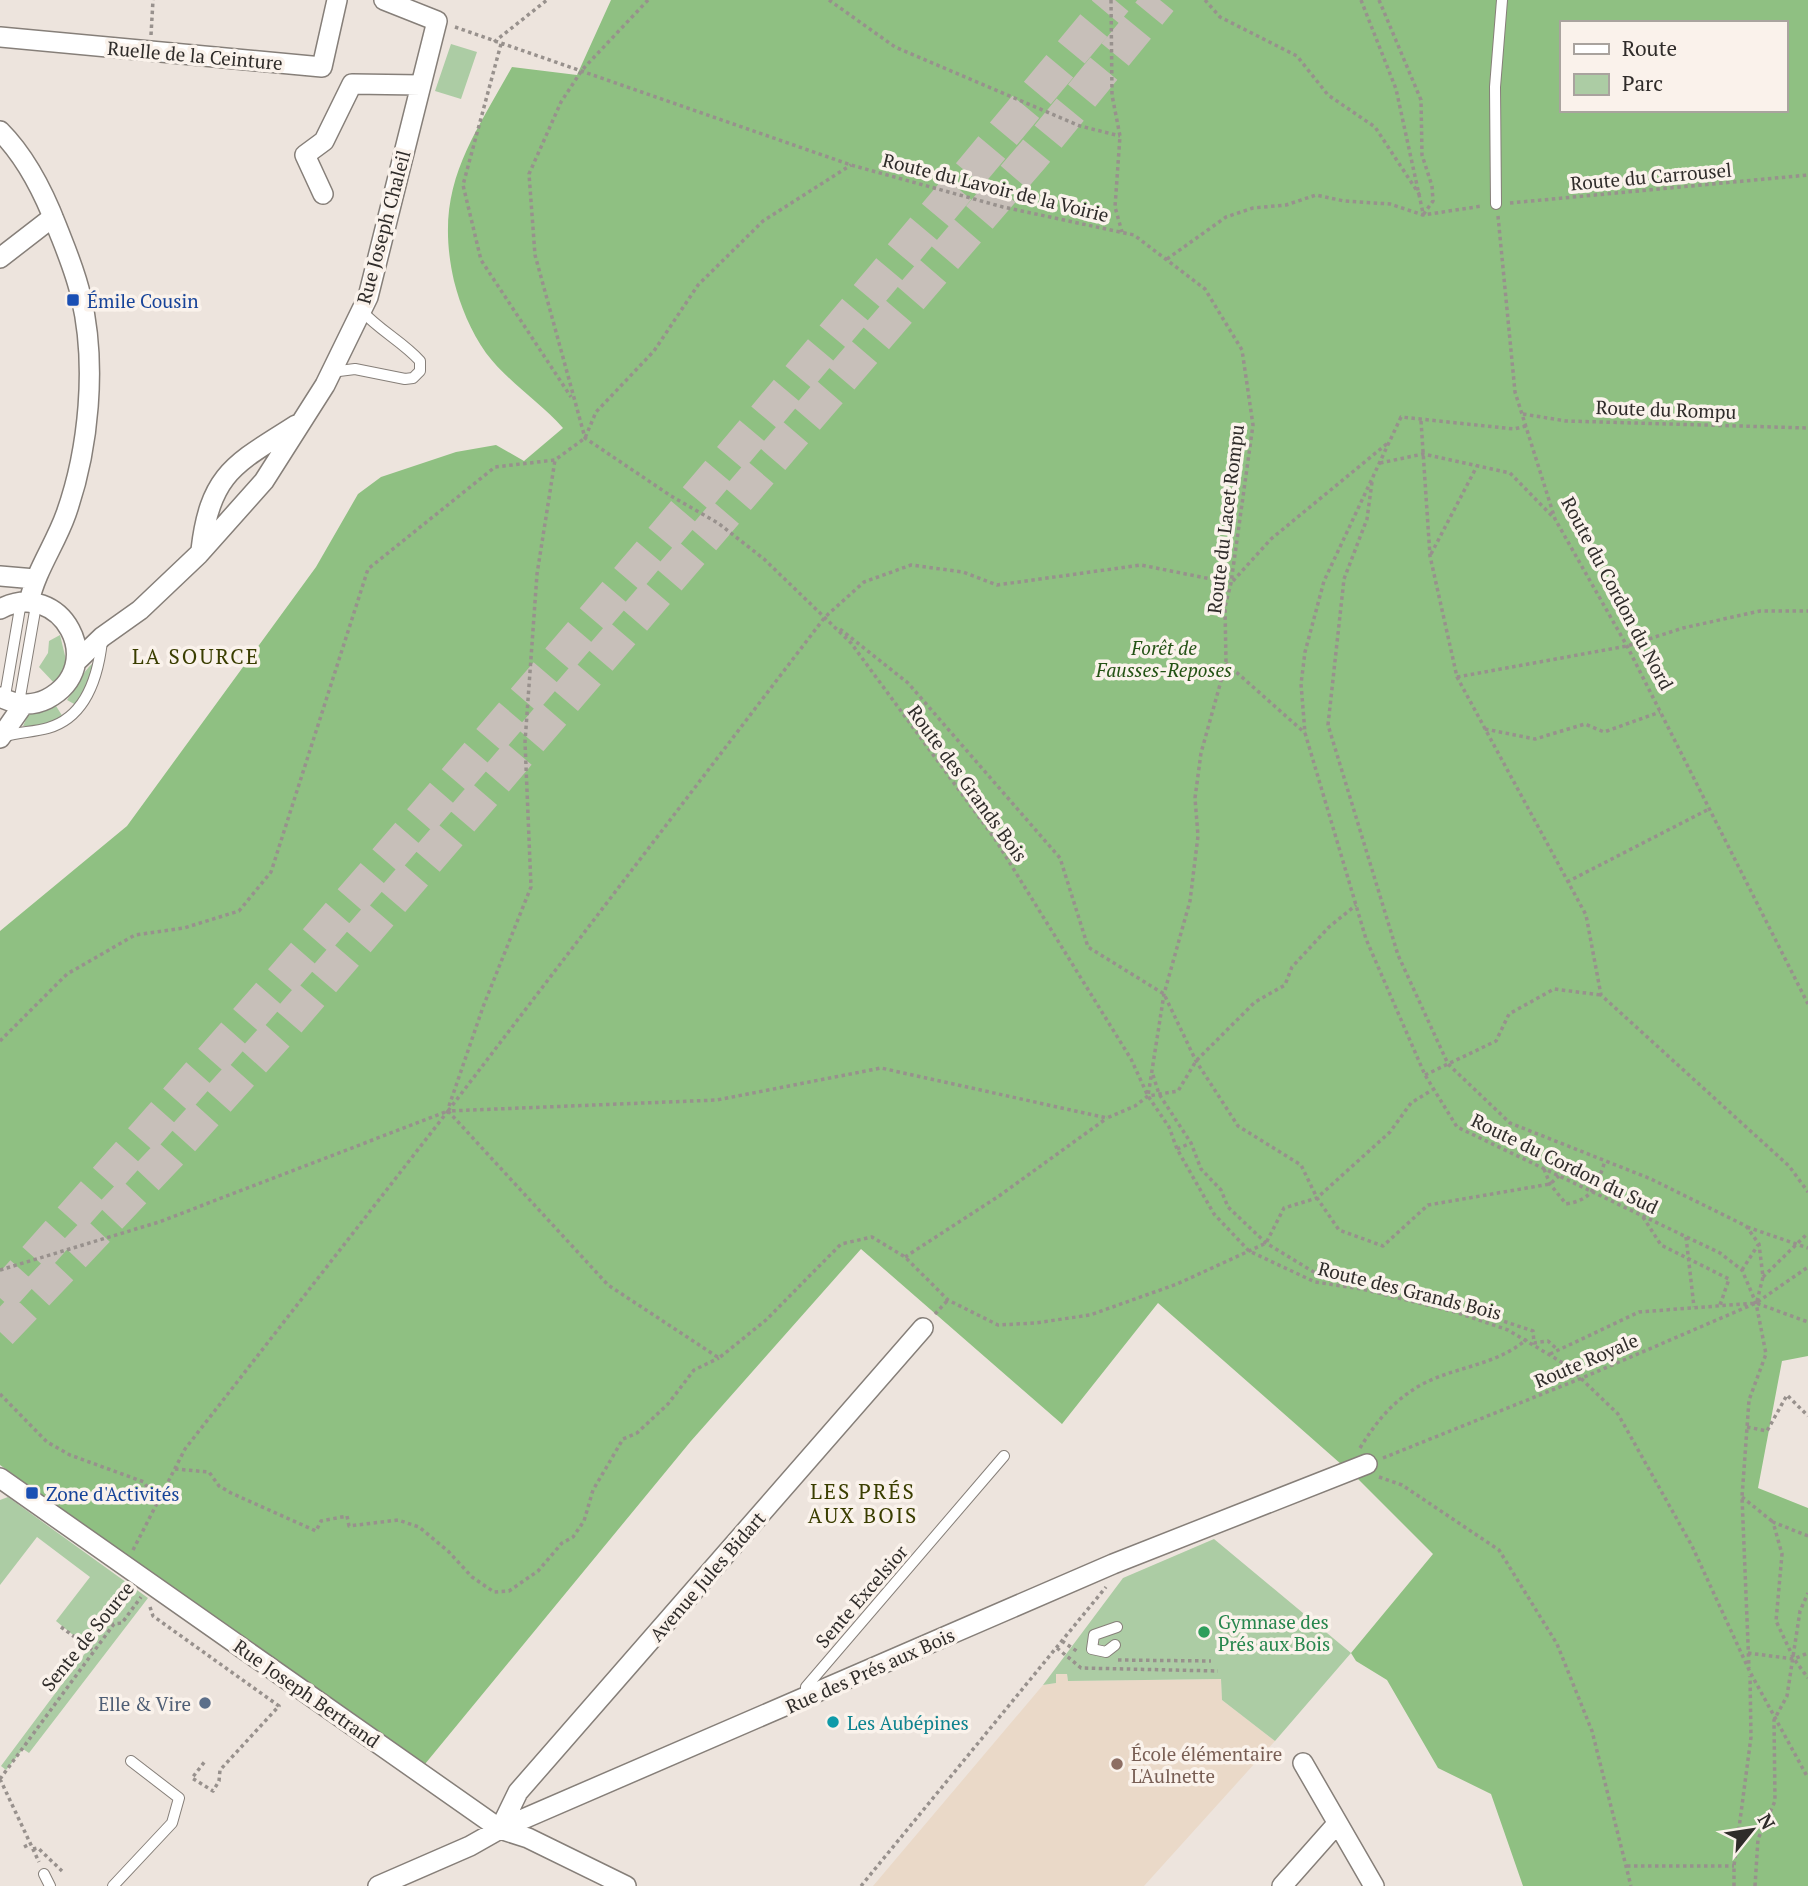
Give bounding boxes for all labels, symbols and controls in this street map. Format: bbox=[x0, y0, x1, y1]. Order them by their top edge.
legend bbox=[1560, 21, 1787, 112]
text: Route bbox=[1622, 34, 1677, 62]
street label: Ruelle de la Ceinture bbox=[106, 35, 284, 75]
text: Parc bbox=[1622, 69, 1663, 97]
street label: Rue Joseph Chaleil bbox=[350, 147, 416, 307]
street label: Route du Lavoir de la Voirie bbox=[880, 147, 1112, 227]
street label: Route du Carrousel bbox=[1569, 156, 1733, 196]
place label: Émile Cousin bbox=[87, 288, 199, 313]
marker: Émile Cousin bbox=[65, 292, 81, 308]
street label: Route du Rompu bbox=[1595, 394, 1737, 424]
street label: Route du Lacet Rompu bbox=[1201, 423, 1249, 615]
street label: Route du Cordon du Nord bbox=[1556, 492, 1680, 694]
park label: Forêt de Fausses-Reposes bbox=[1095, 635, 1232, 682]
district label: LA SOURCE bbox=[132, 642, 260, 670]
street label: Route des Grands Bois bbox=[903, 700, 1033, 866]
street label: Route du Cordon du Sud bbox=[1468, 1107, 1663, 1219]
street label: Route des Grands Bois bbox=[1316, 1255, 1504, 1325]
street label: Route Royale bbox=[1530, 1327, 1642, 1393]
district label: LES PRÉS AUX BOIS bbox=[808, 1477, 918, 1529]
place label: Zone d'Activités bbox=[46, 1481, 180, 1506]
marker: Zone d'Activités bbox=[24, 1485, 40, 1501]
street label: Avenue Jules Bidart bbox=[644, 1506, 770, 1646]
street label: Sente Excelsior bbox=[809, 1539, 913, 1653]
street label: Sente de Source bbox=[35, 1576, 139, 1696]
place label: Gymnase des Prés aux Bois bbox=[1218, 1609, 1330, 1656]
street label: Rue des Prés aux Bois bbox=[782, 1622, 958, 1718]
marker: Gymnase des Prés aux Bois bbox=[1196, 1624, 1212, 1640]
street label: Rue Joseph Bertrand bbox=[229, 1633, 385, 1753]
place label: Elle & Vire bbox=[98, 1691, 191, 1716]
marker: Elle & Vire bbox=[197, 1695, 213, 1711]
place label: Les Aubépines bbox=[847, 1710, 969, 1735]
marker: Les Aubépines bbox=[825, 1714, 841, 1730]
place label: École élémentaire L'Aulnette bbox=[1131, 1741, 1282, 1788]
marker: École élémentaire L'Aulnette bbox=[1109, 1756, 1125, 1772]
north arrow bbox=[1717, 1795, 1787, 1865]
text: N bbox=[1753, 1809, 1782, 1834]

